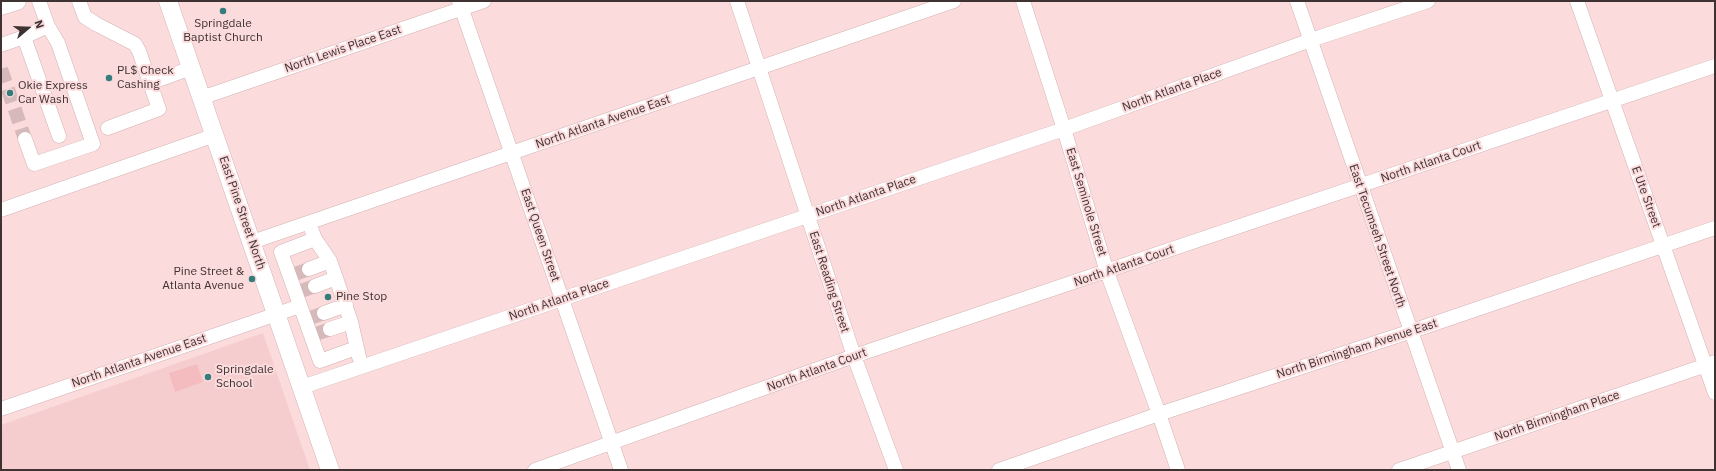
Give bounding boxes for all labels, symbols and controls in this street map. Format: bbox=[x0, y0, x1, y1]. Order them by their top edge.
marker: Springdale Baptist Church bbox=[218, 6, 228, 16]
north arrow bbox=[8, 8, 48, 48]
place label: Springdale Baptist Church bbox=[183, 17, 263, 45]
text: N bbox=[31, 18, 47, 30]
street label: North Lewis Place East bbox=[283, 22, 403, 76]
place label: PL$ Check Cashing bbox=[117, 64, 174, 92]
street label: North Atlanta Place bbox=[1120, 65, 1224, 115]
marker: PL$ Check Cashing bbox=[104, 73, 114, 83]
place label: Okie Express Car Wash bbox=[18, 79, 88, 107]
marker: Okie Express Car Wash bbox=[5, 88, 15, 98]
street label: North Atlanta Avenue East bbox=[534, 92, 672, 152]
street label: North Atlanta Court bbox=[1379, 138, 1483, 186]
street label: East Seminole Street bbox=[1063, 146, 1109, 258]
street label: East Pine Street North bbox=[216, 154, 268, 272]
street label: East Tecumseh Street North bbox=[1346, 162, 1408, 310]
street label: E Ute Street bbox=[1628, 164, 1664, 230]
street label: North Atlanta Place bbox=[814, 172, 918, 220]
street label: East Queen Street bbox=[517, 187, 563, 283]
street label: East Reading Street bbox=[806, 230, 852, 334]
street label: North Atlanta Court bbox=[1072, 242, 1176, 290]
place label: Pine Street & Atlanta Avenue bbox=[162, 265, 244, 293]
marker: Pine Street & Atlanta Avenue bbox=[247, 274, 257, 284]
street label: North Atlanta Place bbox=[507, 276, 611, 324]
place label: Pine Stop bbox=[336, 290, 387, 304]
marker: Pine Stop bbox=[323, 292, 333, 302]
street label: North Birmingham Avenue East bbox=[1275, 316, 1439, 382]
street label: North Atlanta Avenue East bbox=[70, 331, 208, 391]
street label: North Atlanta Court bbox=[765, 345, 869, 395]
place label: Springdale School bbox=[216, 363, 274, 391]
marker: Springdale School bbox=[203, 372, 213, 382]
street label: North Birmingham Place bbox=[1493, 388, 1621, 444]

